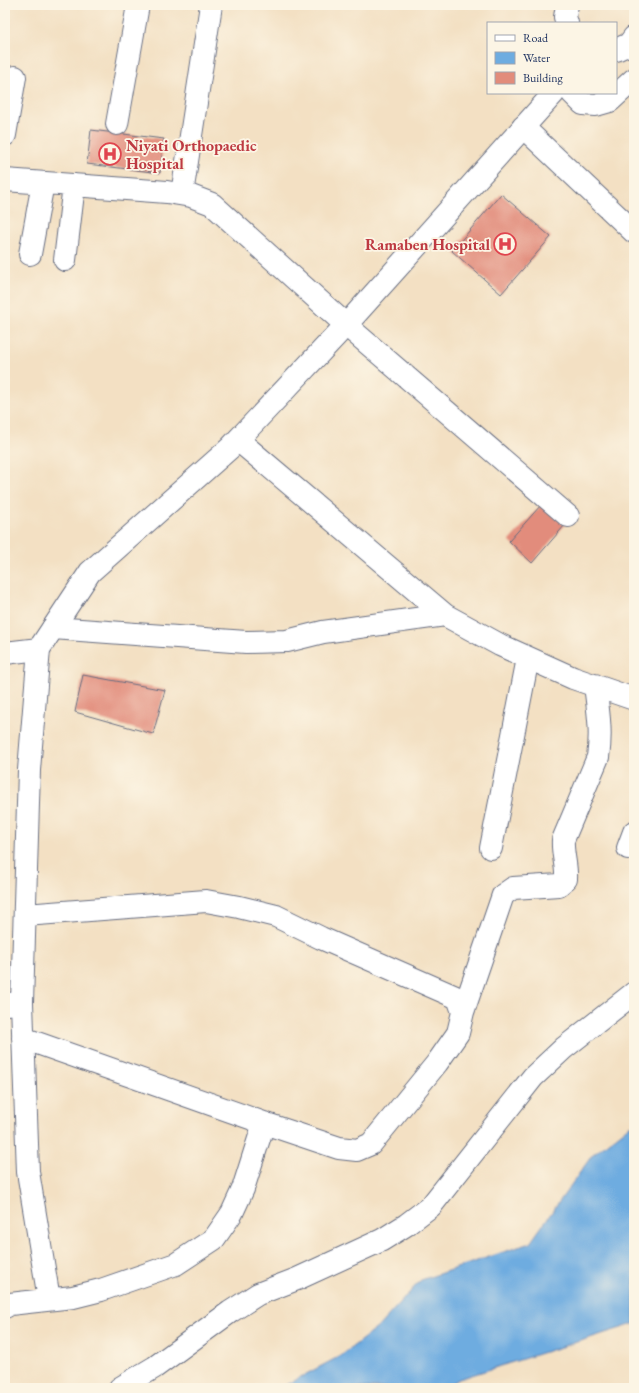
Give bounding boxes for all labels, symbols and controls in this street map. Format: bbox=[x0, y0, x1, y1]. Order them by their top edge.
legend bbox=[487, 22, 617, 94]
text: Road bbox=[523, 30, 549, 46]
text: Water bbox=[523, 50, 550, 66]
text: Building bbox=[523, 70, 564, 86]
place label: Niyati Orthopaedic Hospital bbox=[126, 135, 257, 174]
hospital icon: Niyati Orthopaedic Hospital bbox=[97, 141, 123, 167]
hospital icon: Ramaben Hospital bbox=[492, 231, 518, 257]
place label: Ramaben Hospital bbox=[365, 234, 490, 255]

